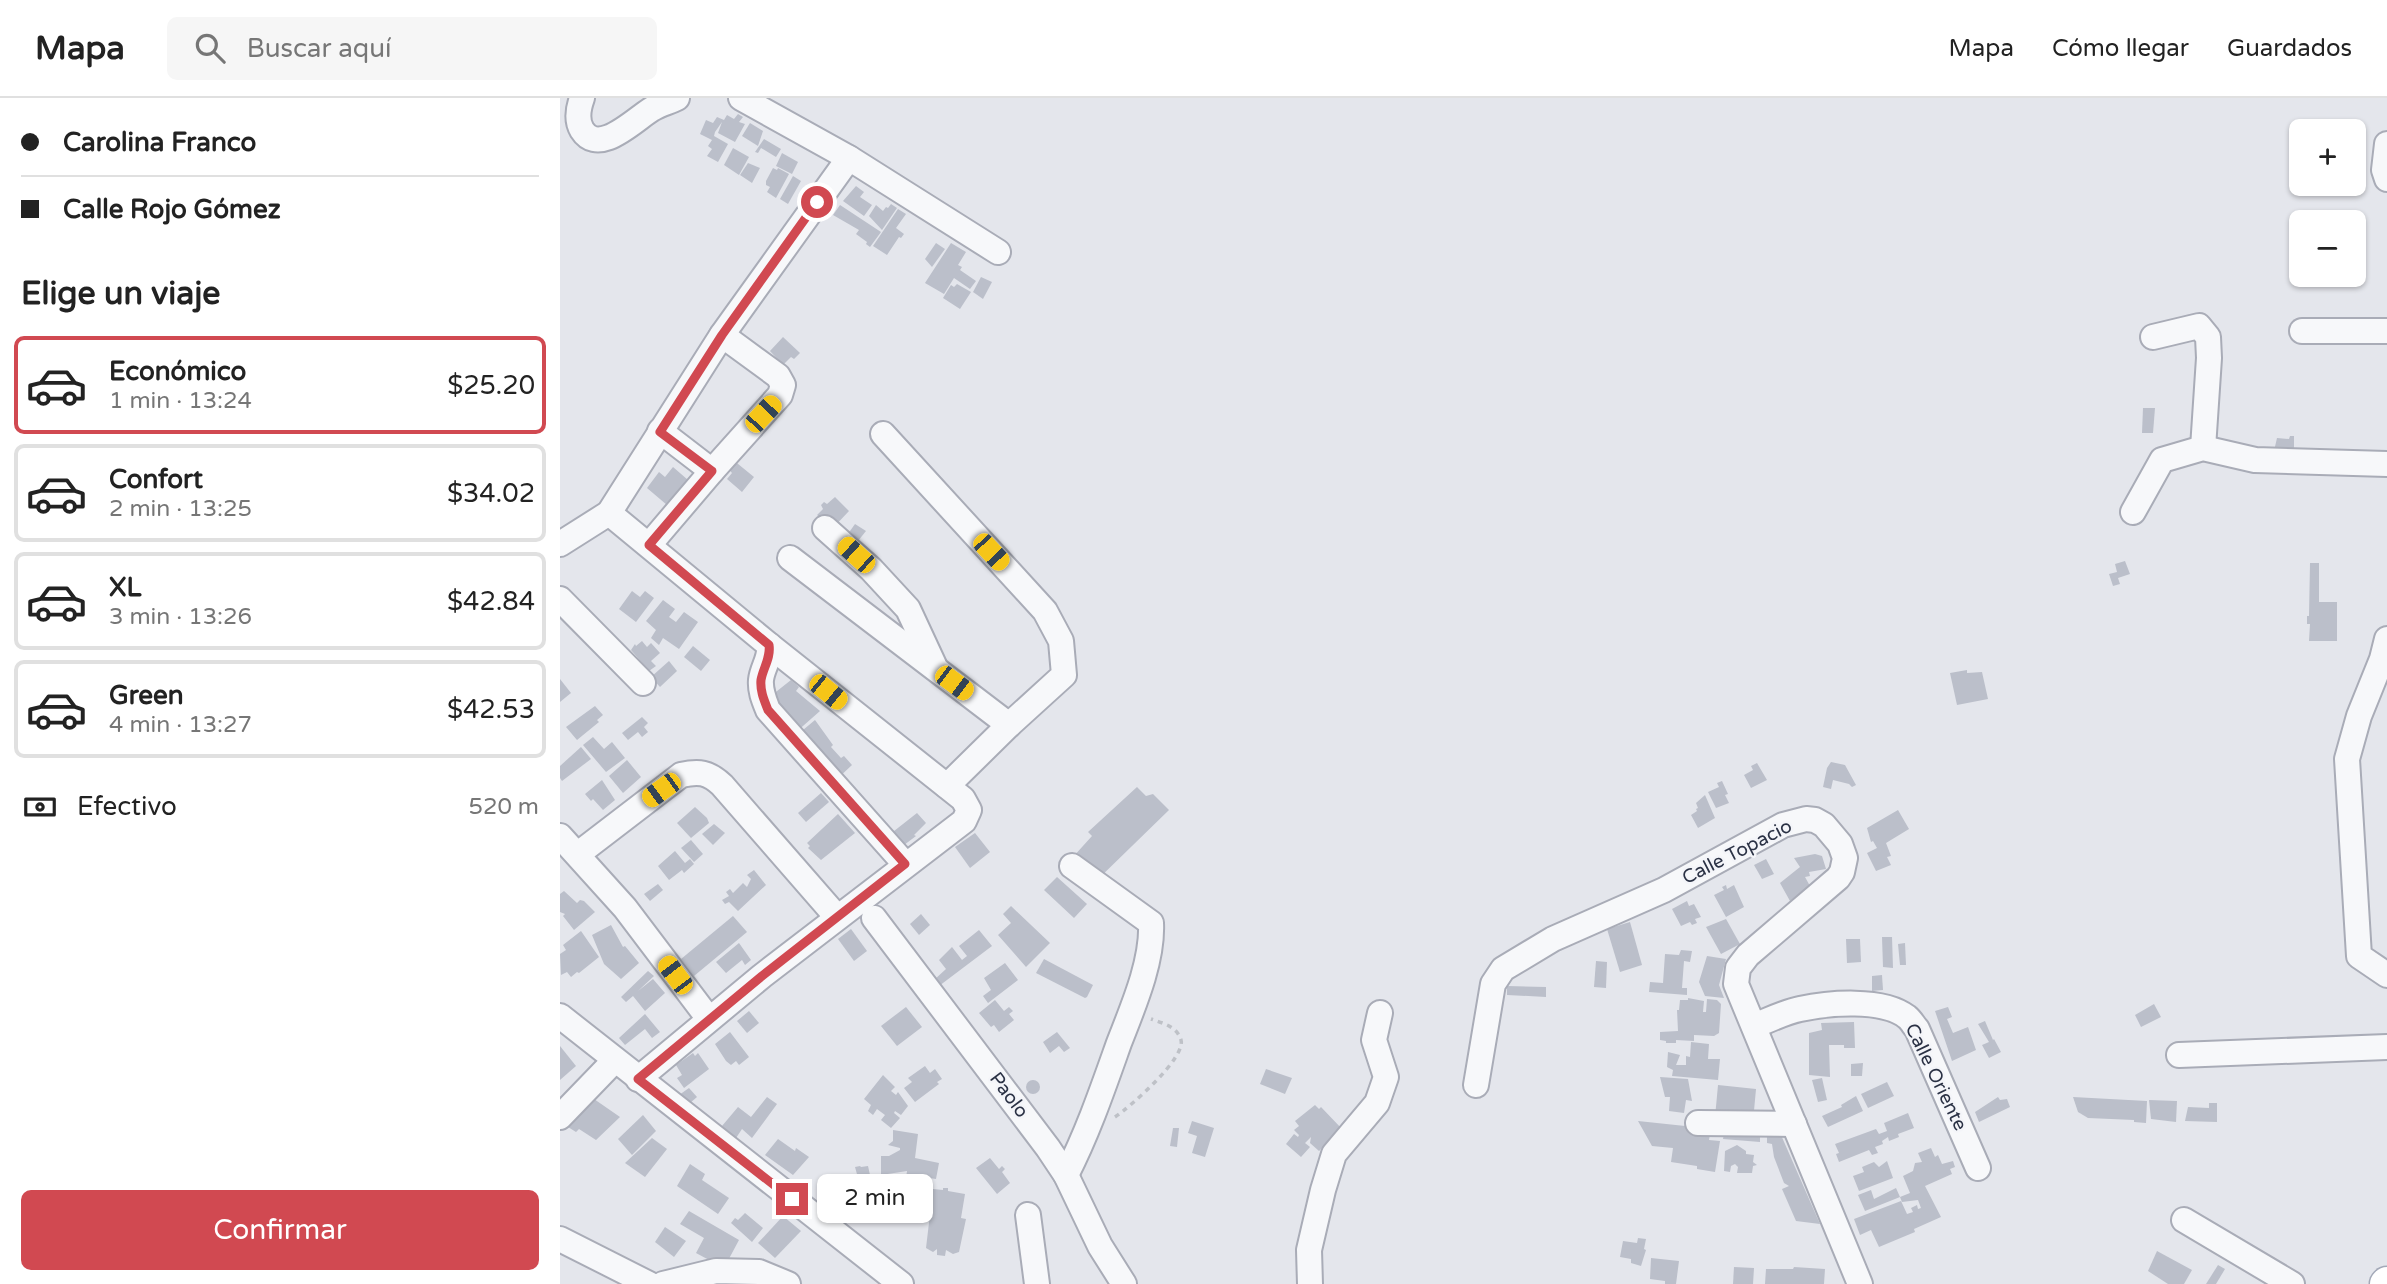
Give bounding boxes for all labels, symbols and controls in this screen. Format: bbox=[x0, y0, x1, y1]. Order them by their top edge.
search box bbox=[167, 17, 657, 80]
text: Mapa bbox=[35, 29, 125, 68]
icon: search bbox=[191, 29, 229, 67]
text: Buscar aquí bbox=[247, 33, 391, 64]
text: Mapa bbox=[1949, 34, 2014, 63]
text: Cómo llegar bbox=[2052, 34, 2189, 63]
text: Guardados bbox=[2227, 34, 2352, 63]
map controls bbox=[2289, 119, 2366, 287]
button: + bbox=[2289, 119, 2366, 196]
text: Carolina Franco bbox=[63, 127, 256, 158]
route start bbox=[801, 186, 833, 218]
text: Calle Rojo Gómez bbox=[63, 194, 281, 225]
button: − bbox=[2289, 210, 2366, 287]
text: Elige un viaje bbox=[21, 275, 220, 313]
icon: car bbox=[25, 354, 88, 417]
text: Económico bbox=[109, 356, 246, 387]
text: $25.20 bbox=[447, 370, 535, 401]
text: 1 min · 13:24 bbox=[109, 387, 252, 415]
car bbox=[741, 391, 786, 437]
icon: car bbox=[25, 462, 88, 525]
text: Confort bbox=[109, 464, 203, 495]
text: $34.02 bbox=[447, 478, 535, 509]
text: 2 min · 13:25 bbox=[109, 495, 252, 523]
car bbox=[969, 529, 1014, 575]
car bbox=[834, 533, 879, 577]
icon: car bbox=[25, 570, 88, 633]
text: XL bbox=[109, 572, 141, 603]
text: $42.84 bbox=[447, 586, 535, 617]
text: 3 min · 13:26 bbox=[109, 603, 252, 631]
car bbox=[931, 662, 978, 704]
car bbox=[806, 671, 851, 713]
icon: car bbox=[25, 678, 88, 741]
text: Green bbox=[109, 680, 184, 711]
text: $42.53 bbox=[447, 694, 535, 725]
text: 4 min · 13:27 bbox=[109, 711, 252, 739]
car bbox=[638, 769, 685, 811]
icon: cash bbox=[21, 788, 59, 826]
text: Efectivo bbox=[77, 791, 177, 822]
text: 520 m bbox=[469, 793, 539, 821]
street label: Calle Topacio bbox=[1679, 815, 1795, 889]
car bbox=[654, 952, 697, 998]
street label: Calle Oriente bbox=[1901, 1020, 1971, 1134]
street label: Paolo bbox=[985, 1068, 1033, 1122]
callout: 2 min bbox=[816, 1174, 932, 1224]
route end bbox=[776, 1183, 808, 1215]
text: 2 min bbox=[844, 1184, 906, 1212]
button: Confirmar bbox=[21, 1190, 539, 1270]

